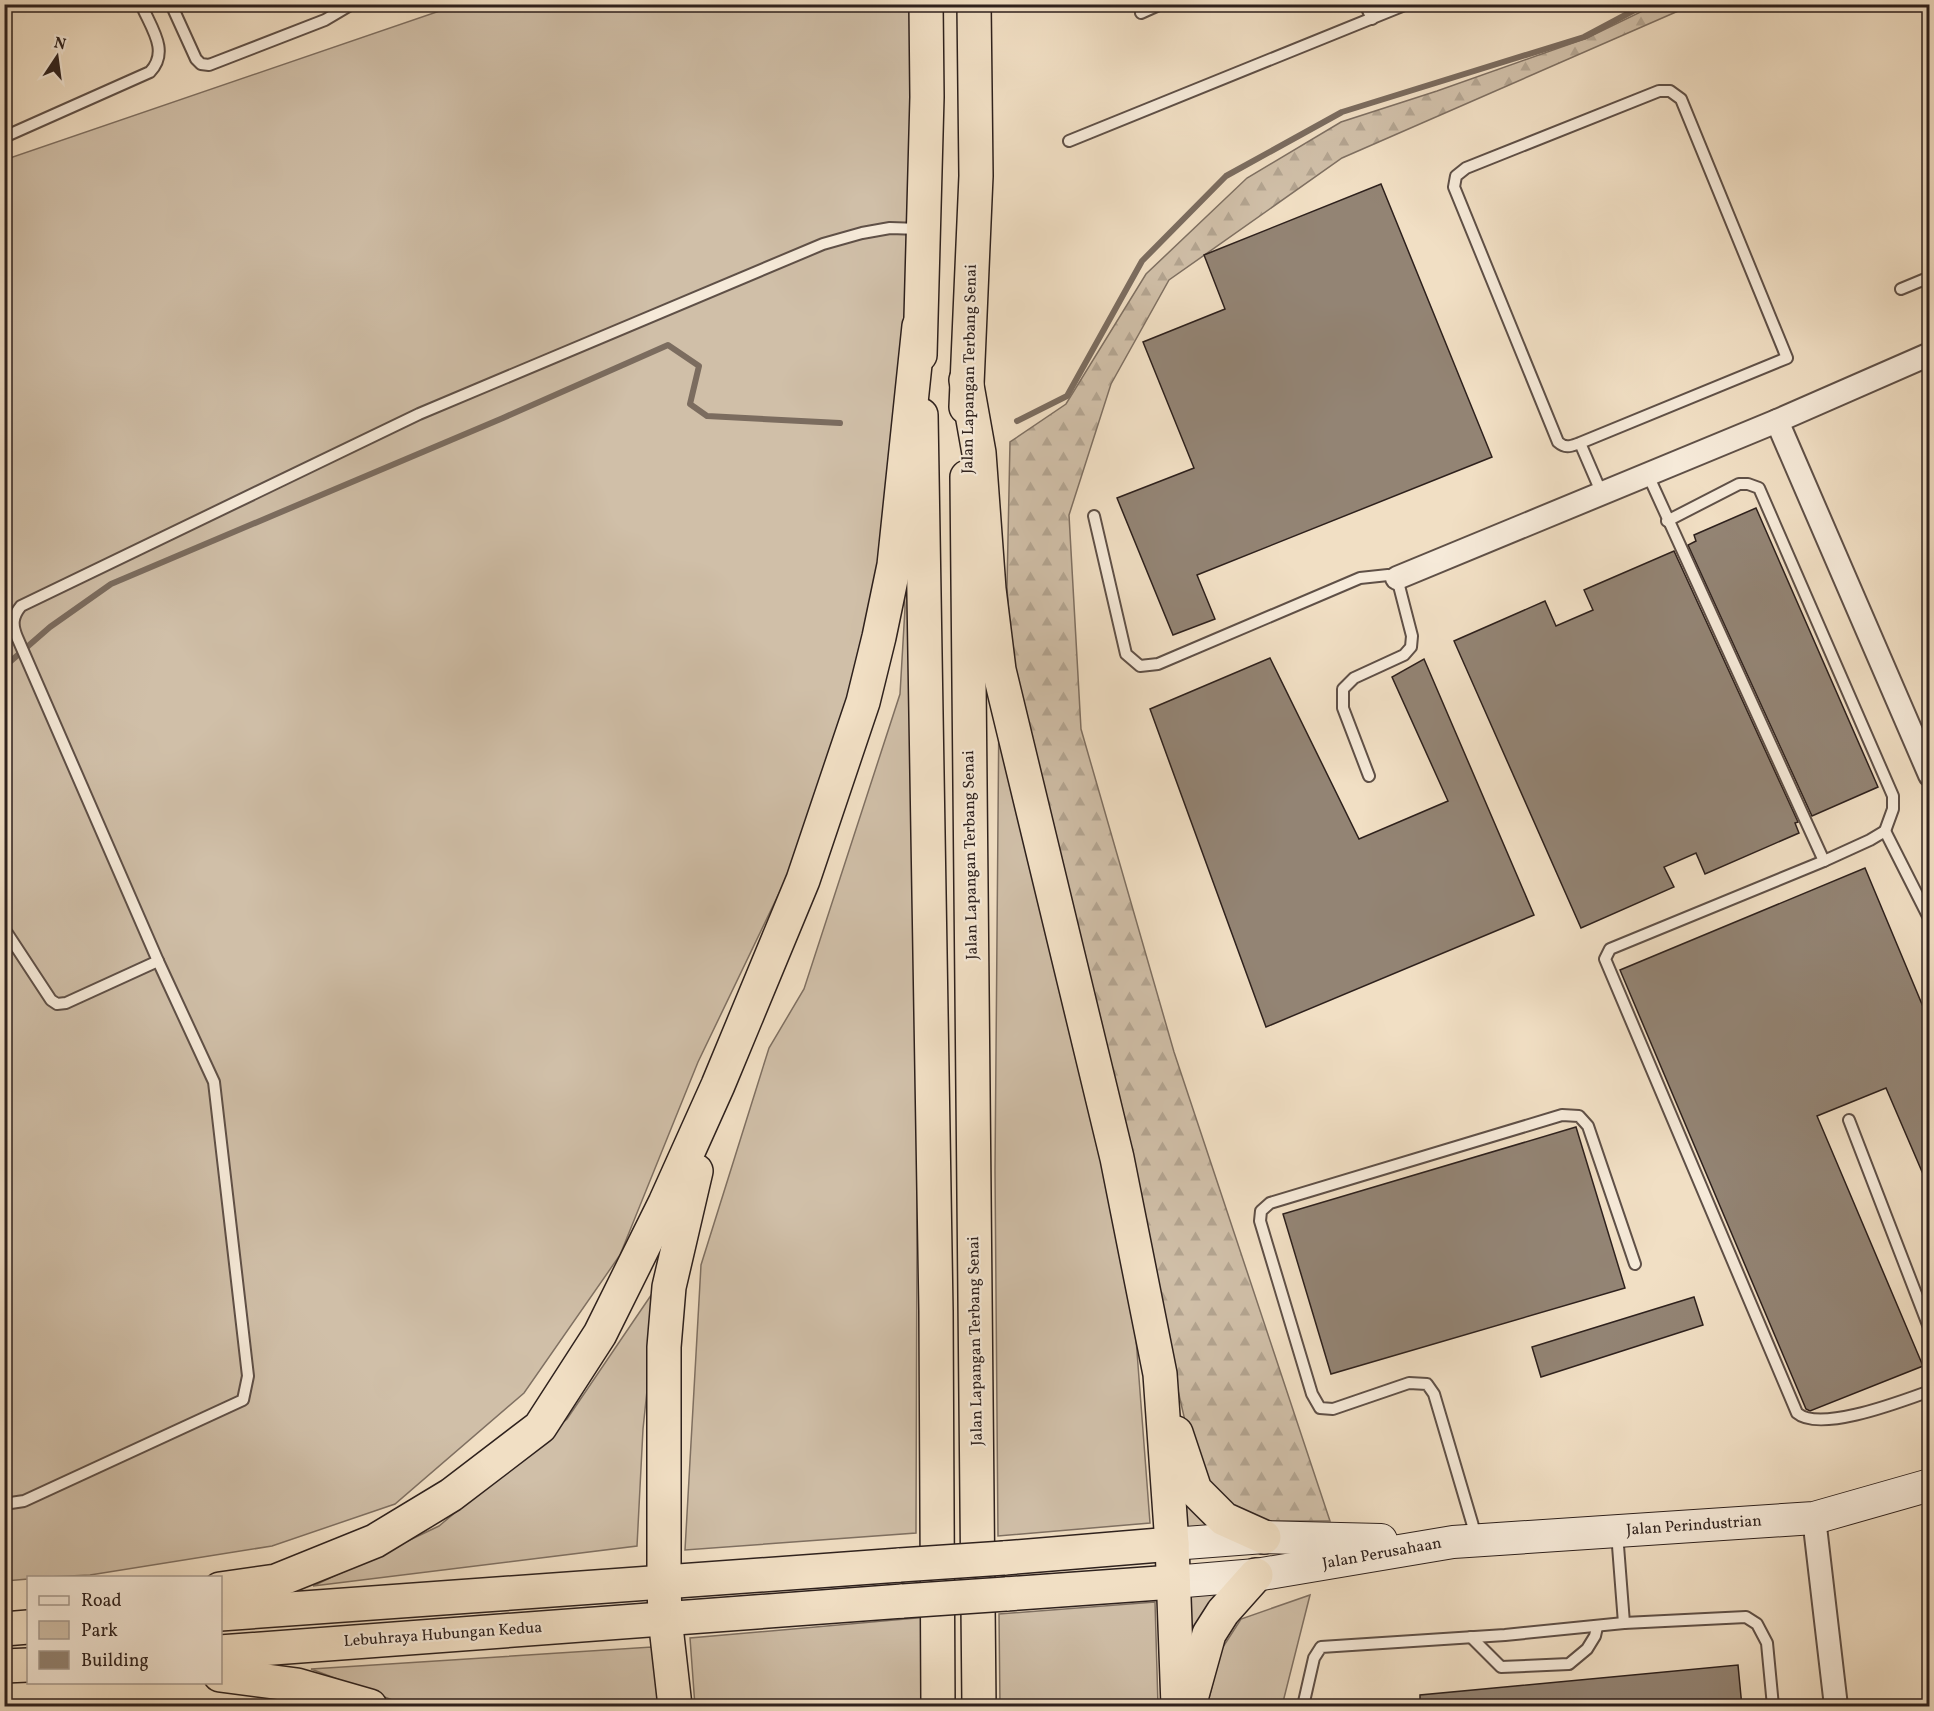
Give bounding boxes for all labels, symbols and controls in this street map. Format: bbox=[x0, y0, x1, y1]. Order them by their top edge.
north arrow bbox=[27, 27, 87, 87]
text: N bbox=[52, 32, 68, 56]
street label: Jalan Lapangan Terbang Senai bbox=[957, 264, 983, 474]
street label: Jalan Lapangan Terbang Senai bbox=[958, 750, 984, 960]
street label: Jalan Lapangan Terbang Senai bbox=[963, 1236, 989, 1446]
street label: Jalan Perindustrian bbox=[1625, 1510, 1763, 1542]
street label: Jalan Perusahaan bbox=[1321, 1533, 1443, 1575]
legend bbox=[27, 1576, 222, 1684]
text: Road bbox=[81, 1589, 122, 1614]
street label: Lebuhraya Hubungan Kedua bbox=[343, 1617, 543, 1653]
text: Park bbox=[81, 1619, 118, 1644]
text: Building bbox=[81, 1649, 149, 1674]

